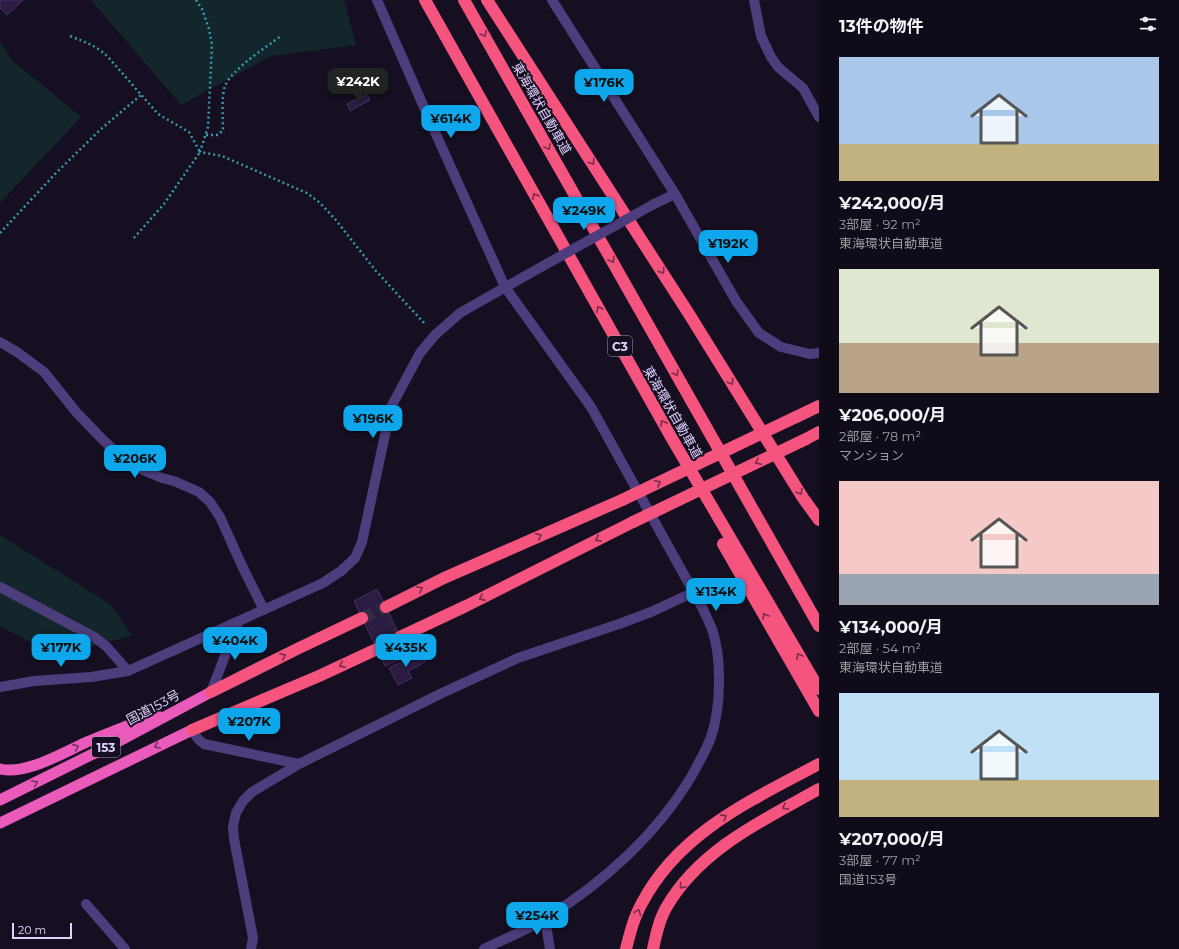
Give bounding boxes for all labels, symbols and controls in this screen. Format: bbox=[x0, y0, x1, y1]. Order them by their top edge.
icon: filters bbox=[1137, 13, 1159, 35]
text: 13件の物件 bbox=[839, 16, 924, 36]
one-way arrow bbox=[479, 30, 486, 37]
street label: 東海環状自動車道 bbox=[509, 59, 575, 157]
pin: ¥242K bbox=[330, 68, 386, 102]
pin: ¥176K bbox=[576, 69, 632, 103]
text: ¥242K bbox=[336, 73, 380, 89]
text: ¥176K bbox=[584, 74, 624, 90]
icon: home bbox=[963, 83, 1035, 155]
pin: ¥614K bbox=[423, 105, 479, 139]
text: ¥614K bbox=[430, 110, 472, 126]
one-way arrow bbox=[543, 143, 550, 150]
one-way arrow bbox=[587, 158, 595, 165]
one-way arrow bbox=[533, 193, 540, 200]
text: ¥242,000/月 bbox=[839, 193, 945, 213]
pin: ¥249K bbox=[556, 197, 612, 231]
text: ¥249K bbox=[562, 202, 606, 218]
text: 3部屋 · 92 m² bbox=[839, 216, 921, 232]
pin: ¥192K bbox=[700, 230, 756, 264]
text: ¥192K bbox=[708, 235, 748, 251]
text: 東海環状自動車道 bbox=[839, 235, 943, 251]
one-way arrow bbox=[608, 256, 615, 263]
one-way arrow bbox=[657, 267, 664, 274]
icon: home bbox=[963, 295, 1035, 367]
one-way arrow bbox=[596, 306, 604, 314]
road number: C3 bbox=[608, 336, 632, 356]
street label: 東海環状自動車道 bbox=[640, 363, 706, 461]
one-way arrow bbox=[672, 369, 679, 376]
one-way arrow bbox=[726, 378, 734, 385]
pin: ¥196K bbox=[345, 405, 401, 439]
text: ¥206,000/月 bbox=[839, 405, 946, 425]
text: ¥196K bbox=[352, 410, 394, 426]
one-way arrow bbox=[660, 420, 667, 427]
text: 2部屋 · 78 m² bbox=[839, 428, 921, 444]
pin: ¥206K bbox=[107, 445, 163, 479]
text: マンション bbox=[839, 447, 904, 463]
text: ¥206K bbox=[113, 450, 157, 466]
one-way arrow bbox=[755, 457, 762, 464]
one-way arrow bbox=[653, 480, 661, 488]
one-way arrow bbox=[795, 488, 802, 495]
icon: home bbox=[963, 507, 1035, 579]
one-way arrow bbox=[535, 533, 542, 541]
one-way arrow bbox=[595, 535, 602, 542]
pin: ¥134K bbox=[688, 578, 744, 612]
text: ¥134K bbox=[695, 583, 737, 599]
one-way arrow bbox=[416, 587, 424, 594]
one-way arrow bbox=[479, 593, 486, 601]
one-way arrow bbox=[762, 613, 770, 620]
text: ¥134,000/月 bbox=[839, 617, 943, 637]
pin: ¥404K bbox=[207, 627, 263, 661]
text: ¥404K bbox=[212, 632, 258, 648]
pin: ¥177K bbox=[33, 634, 89, 668]
pin: ¥435K bbox=[378, 634, 434, 668]
text: ¥177K bbox=[41, 639, 81, 655]
text: ¥435K bbox=[384, 639, 428, 655]
text: 2部屋 · 54 m² bbox=[839, 640, 921, 656]
one-way arrow bbox=[279, 653, 287, 661]
one-way arrow bbox=[796, 653, 803, 660]
text: 東海環状自動車道 bbox=[839, 659, 943, 675]
one-way arrow bbox=[338, 660, 346, 668]
street label: 国道153号 bbox=[123, 686, 183, 728]
pin: ¥207K bbox=[221, 708, 277, 742]
text: ¥207K bbox=[227, 713, 271, 729]
icon: home bbox=[963, 719, 1035, 791]
road number: 153 bbox=[92, 737, 120, 757]
one-way arrow bbox=[154, 741, 161, 749]
one-way arrow bbox=[72, 744, 80, 752]
one-way arrow bbox=[31, 780, 38, 787]
one-way arrow bbox=[782, 803, 789, 810]
one-way arrow bbox=[720, 814, 727, 822]
text: ¥207,000/月 bbox=[839, 829, 945, 849]
text: 3部屋 · 77 m² bbox=[839, 852, 921, 868]
text: 国道153号 bbox=[839, 871, 897, 887]
one-way arrow bbox=[680, 881, 687, 888]
pin: ¥254K bbox=[509, 902, 565, 936]
text: ¥254K bbox=[515, 907, 559, 923]
one-way arrow bbox=[633, 908, 641, 916]
scale bar bbox=[12, 921, 72, 940]
text: 20 m bbox=[18, 923, 46, 937]

